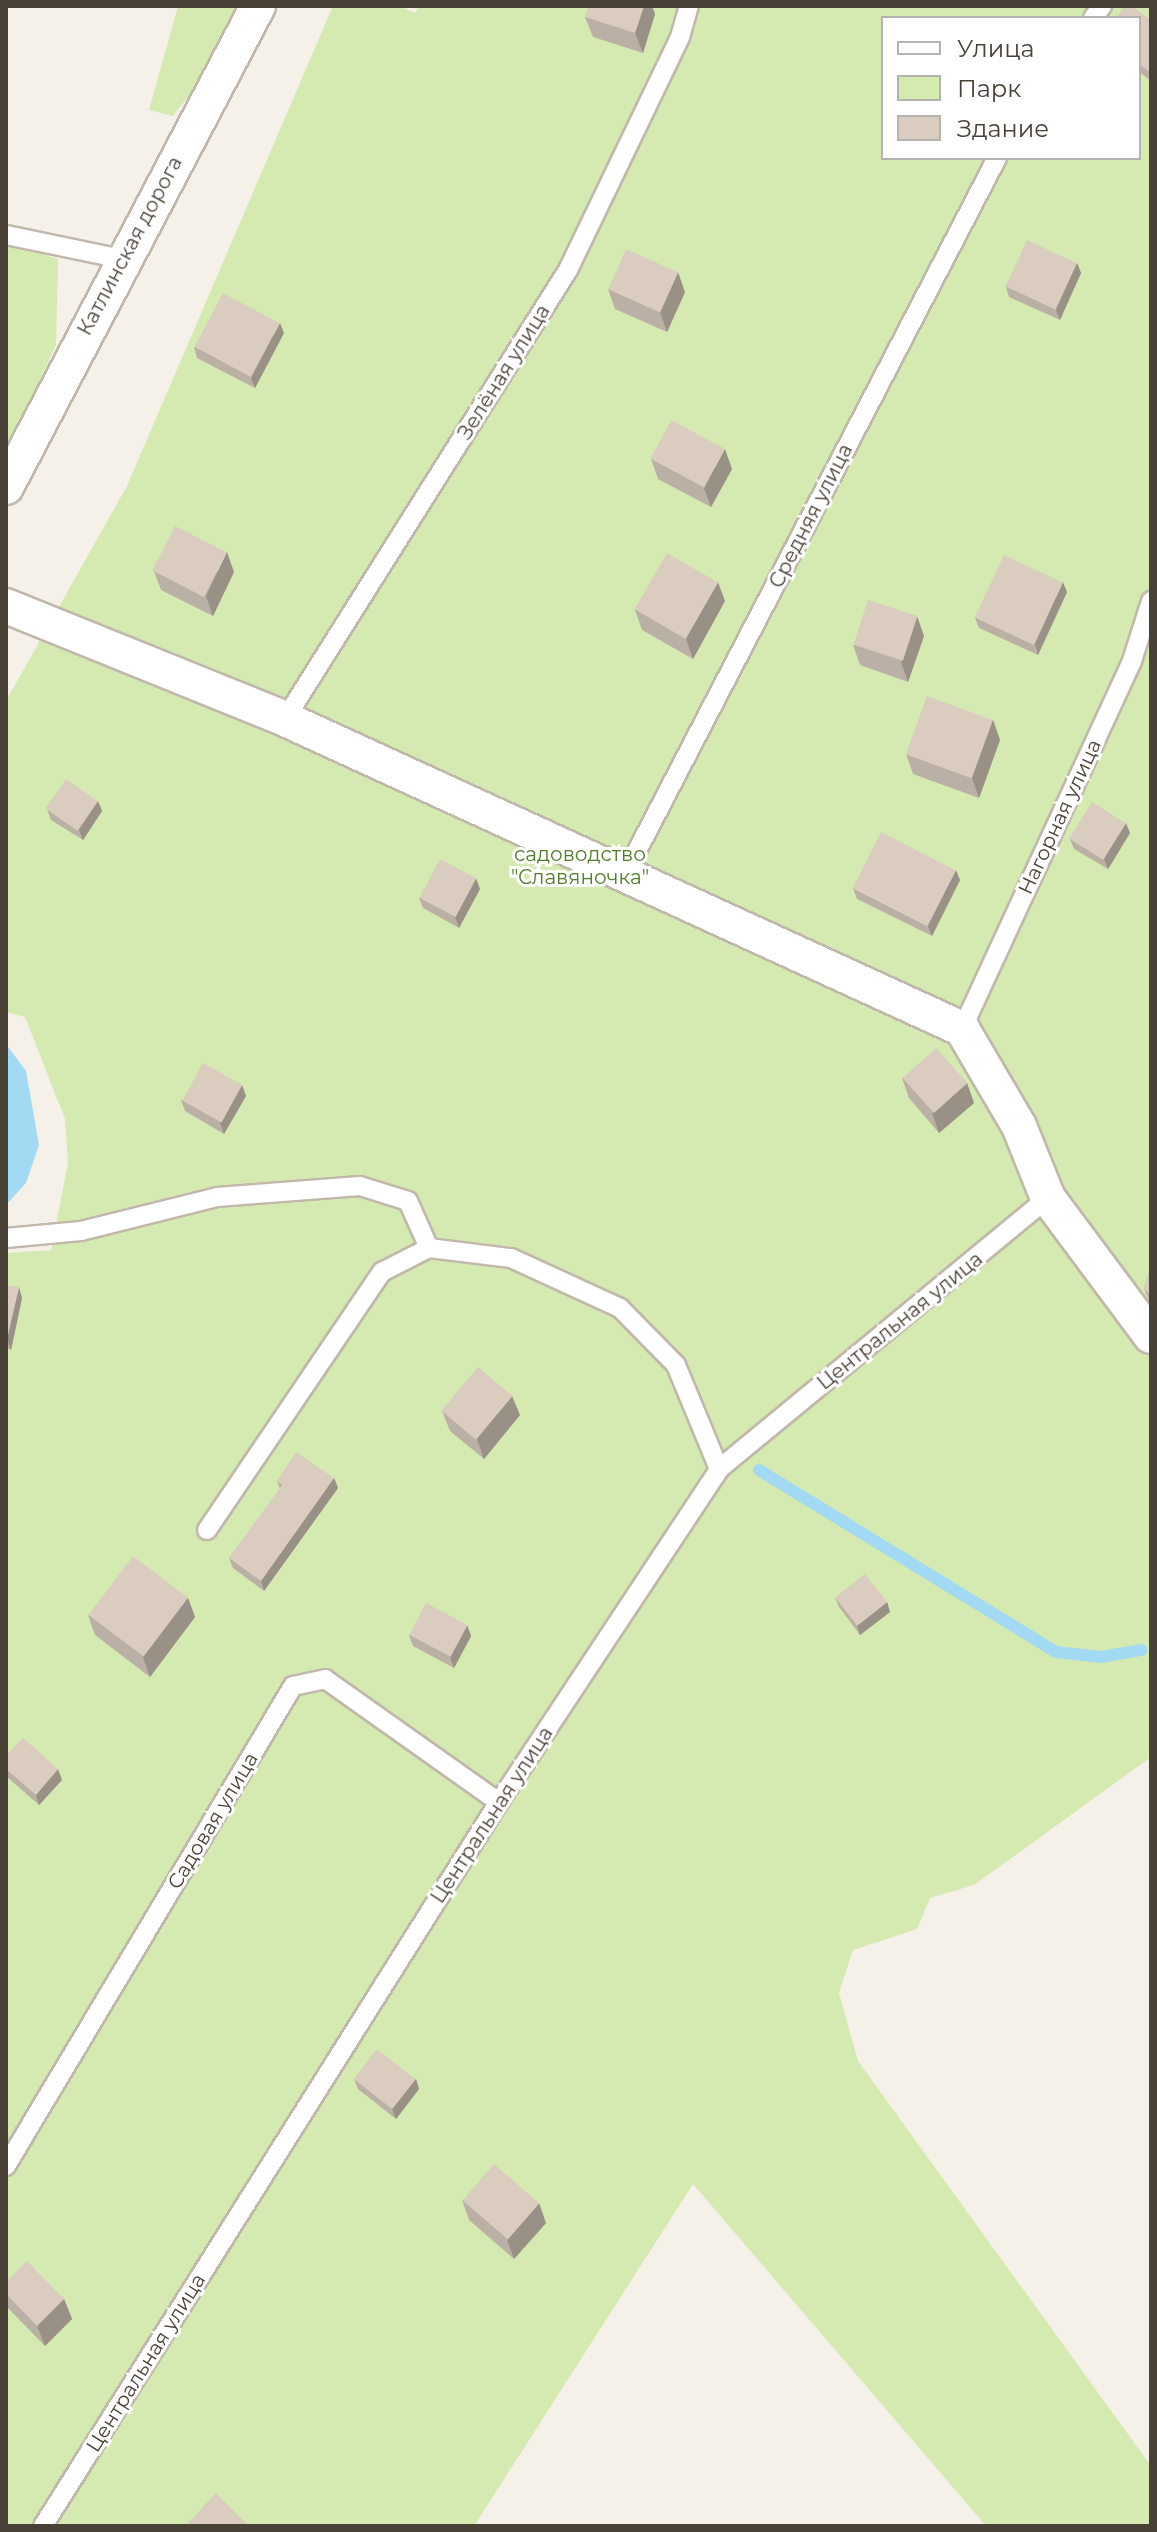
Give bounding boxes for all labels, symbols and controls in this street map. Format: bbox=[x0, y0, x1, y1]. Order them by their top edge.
legend bbox=[881, 16, 1141, 160]
text: Улица bbox=[957, 34, 1035, 63]
text: Парк bbox=[957, 74, 1021, 103]
text: Здание bbox=[957, 114, 1049, 143]
street label: Катлинская дорога bbox=[73, 152, 187, 340]
street label: Зелёная улица bbox=[453, 300, 555, 444]
street label: Средняя улица bbox=[764, 440, 858, 592]
street label: Нагорная улица bbox=[1014, 736, 1106, 898]
park label: садоводство "Славяночка" bbox=[511, 843, 649, 890]
street label: Центральная улица bbox=[813, 1247, 987, 1395]
street label: Центральная улица bbox=[426, 1722, 558, 1908]
street label: Садовая улица bbox=[163, 1748, 263, 1894]
street label: Центральная улица bbox=[81, 2269, 211, 2457]

